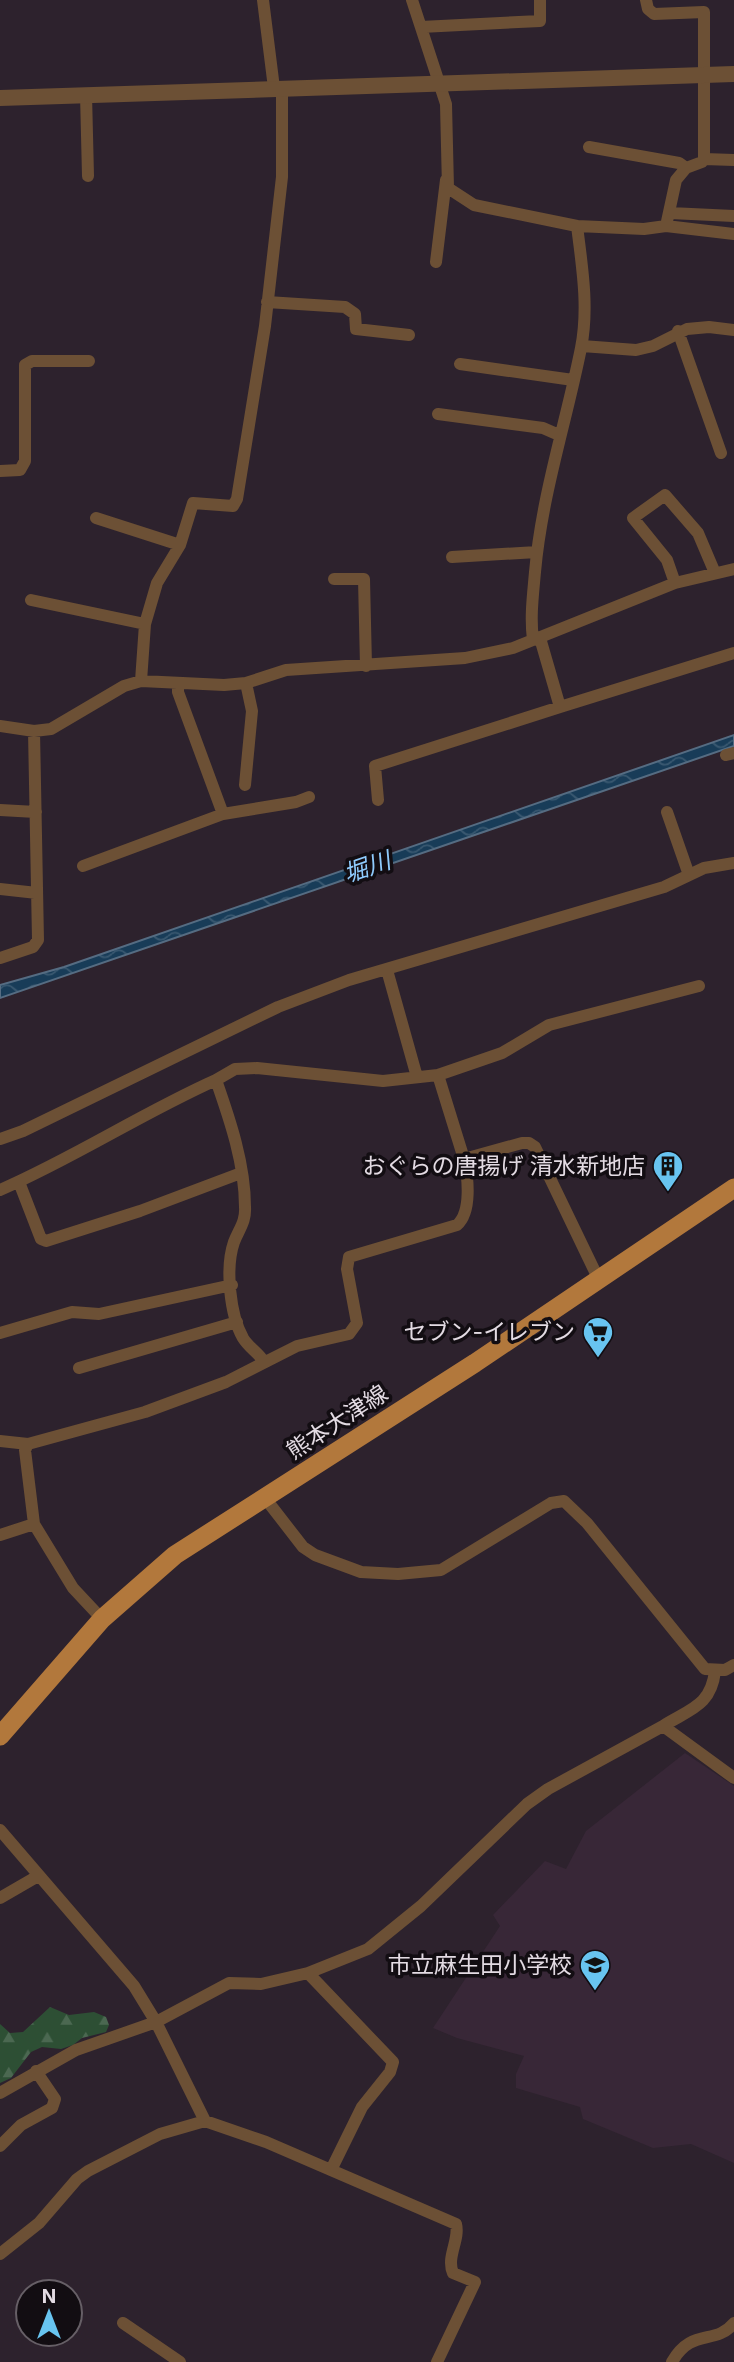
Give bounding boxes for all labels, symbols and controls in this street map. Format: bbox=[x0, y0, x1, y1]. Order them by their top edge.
water label: 堀川 bbox=[340, 844, 397, 889]
building icon: おぐらの唐揚げ 清水新地店 bbox=[651, 1149, 685, 1193]
place label: おぐらの唐揚げ 清水新地店 bbox=[363, 1152, 645, 1180]
supermarket icon: セブン-イレブン bbox=[581, 1315, 615, 1359]
place label: セブン-イレブン bbox=[403, 1318, 575, 1346]
street label: 熊本大津線 bbox=[281, 1379, 393, 1465]
school or university icon: 市立麻生田小学校 bbox=[578, 1948, 612, 1992]
place label: 市立麻生田小学校 bbox=[388, 1951, 572, 1979]
north arrow bbox=[14, 2278, 84, 2348]
text: N bbox=[42, 2285, 56, 2308]

